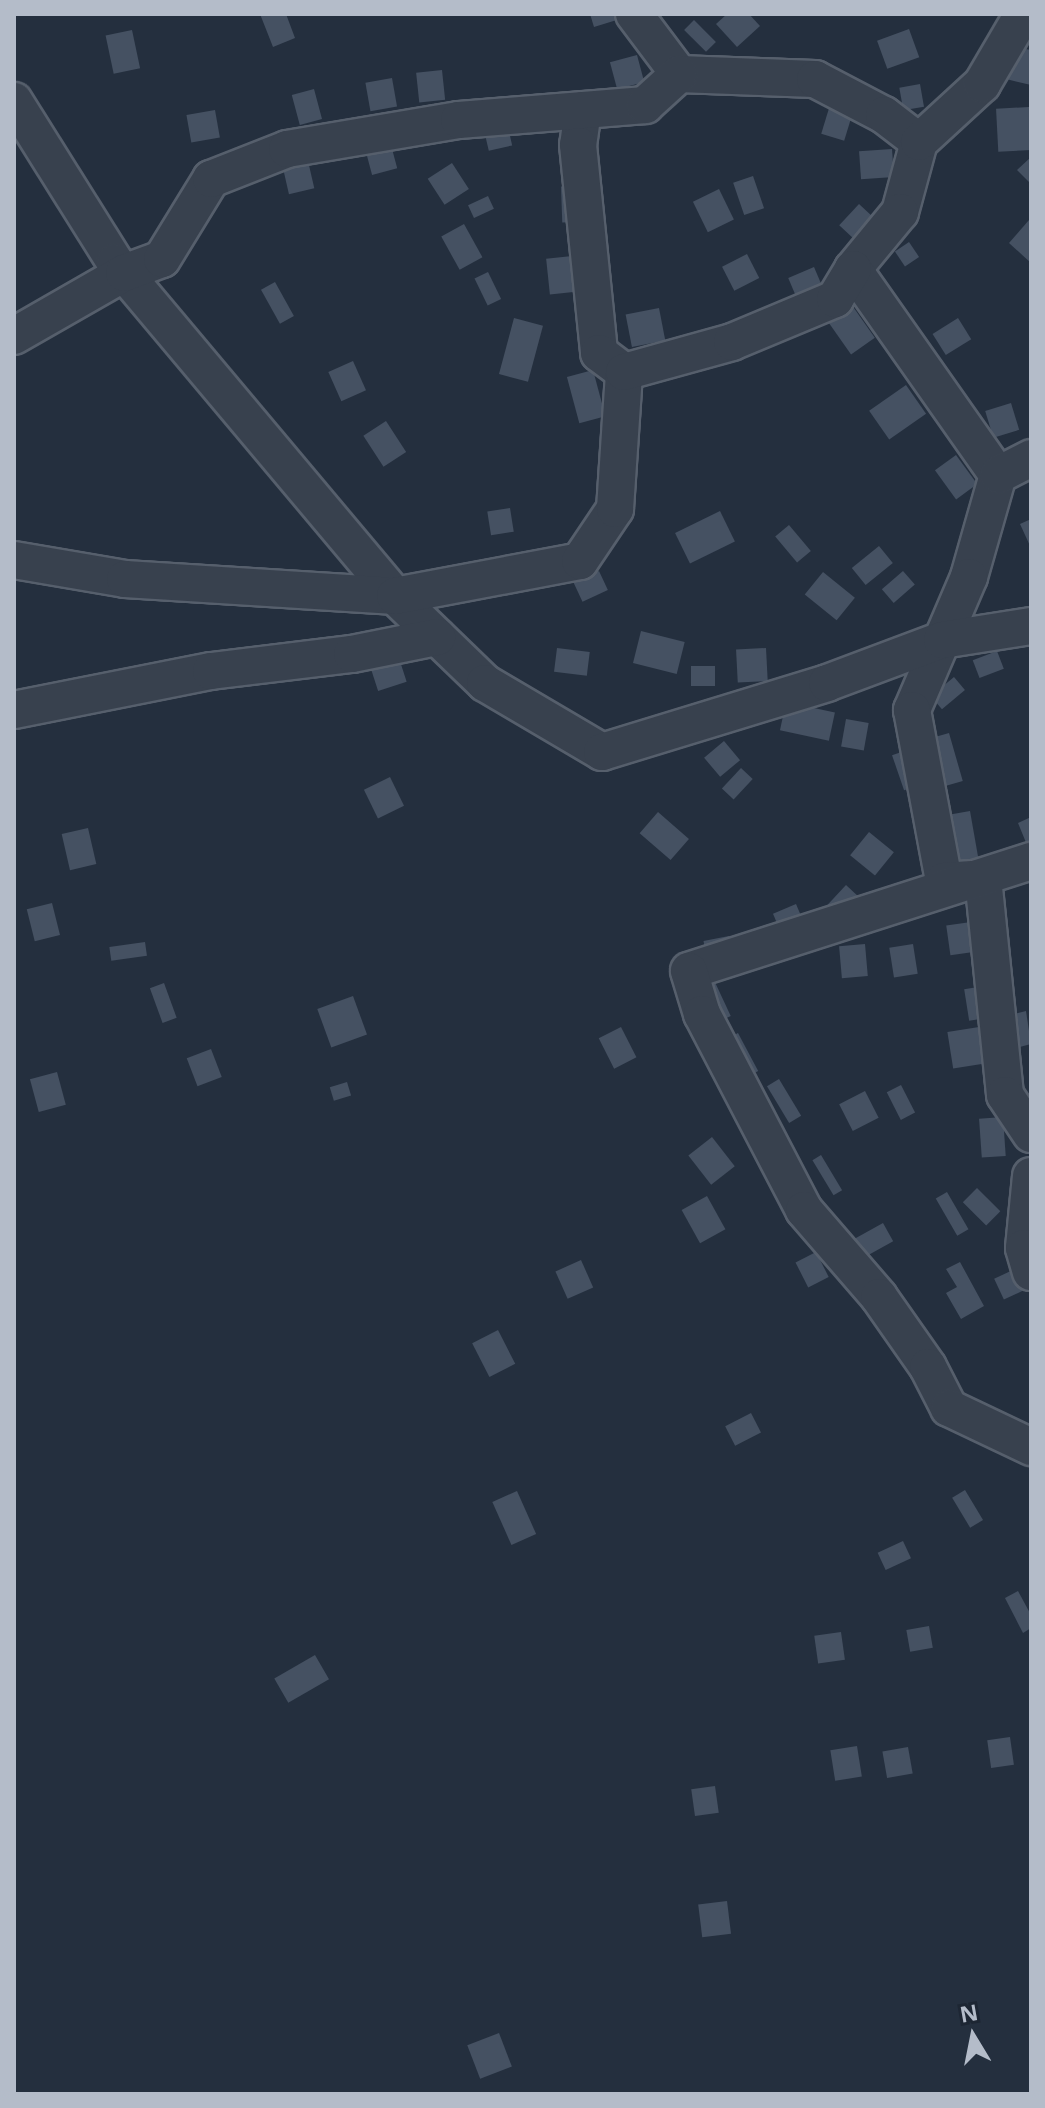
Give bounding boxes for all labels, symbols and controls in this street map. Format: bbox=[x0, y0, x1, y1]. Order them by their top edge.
north arrow bbox=[933, 1996, 1013, 2076]
text: N bbox=[957, 1996, 980, 2029]

